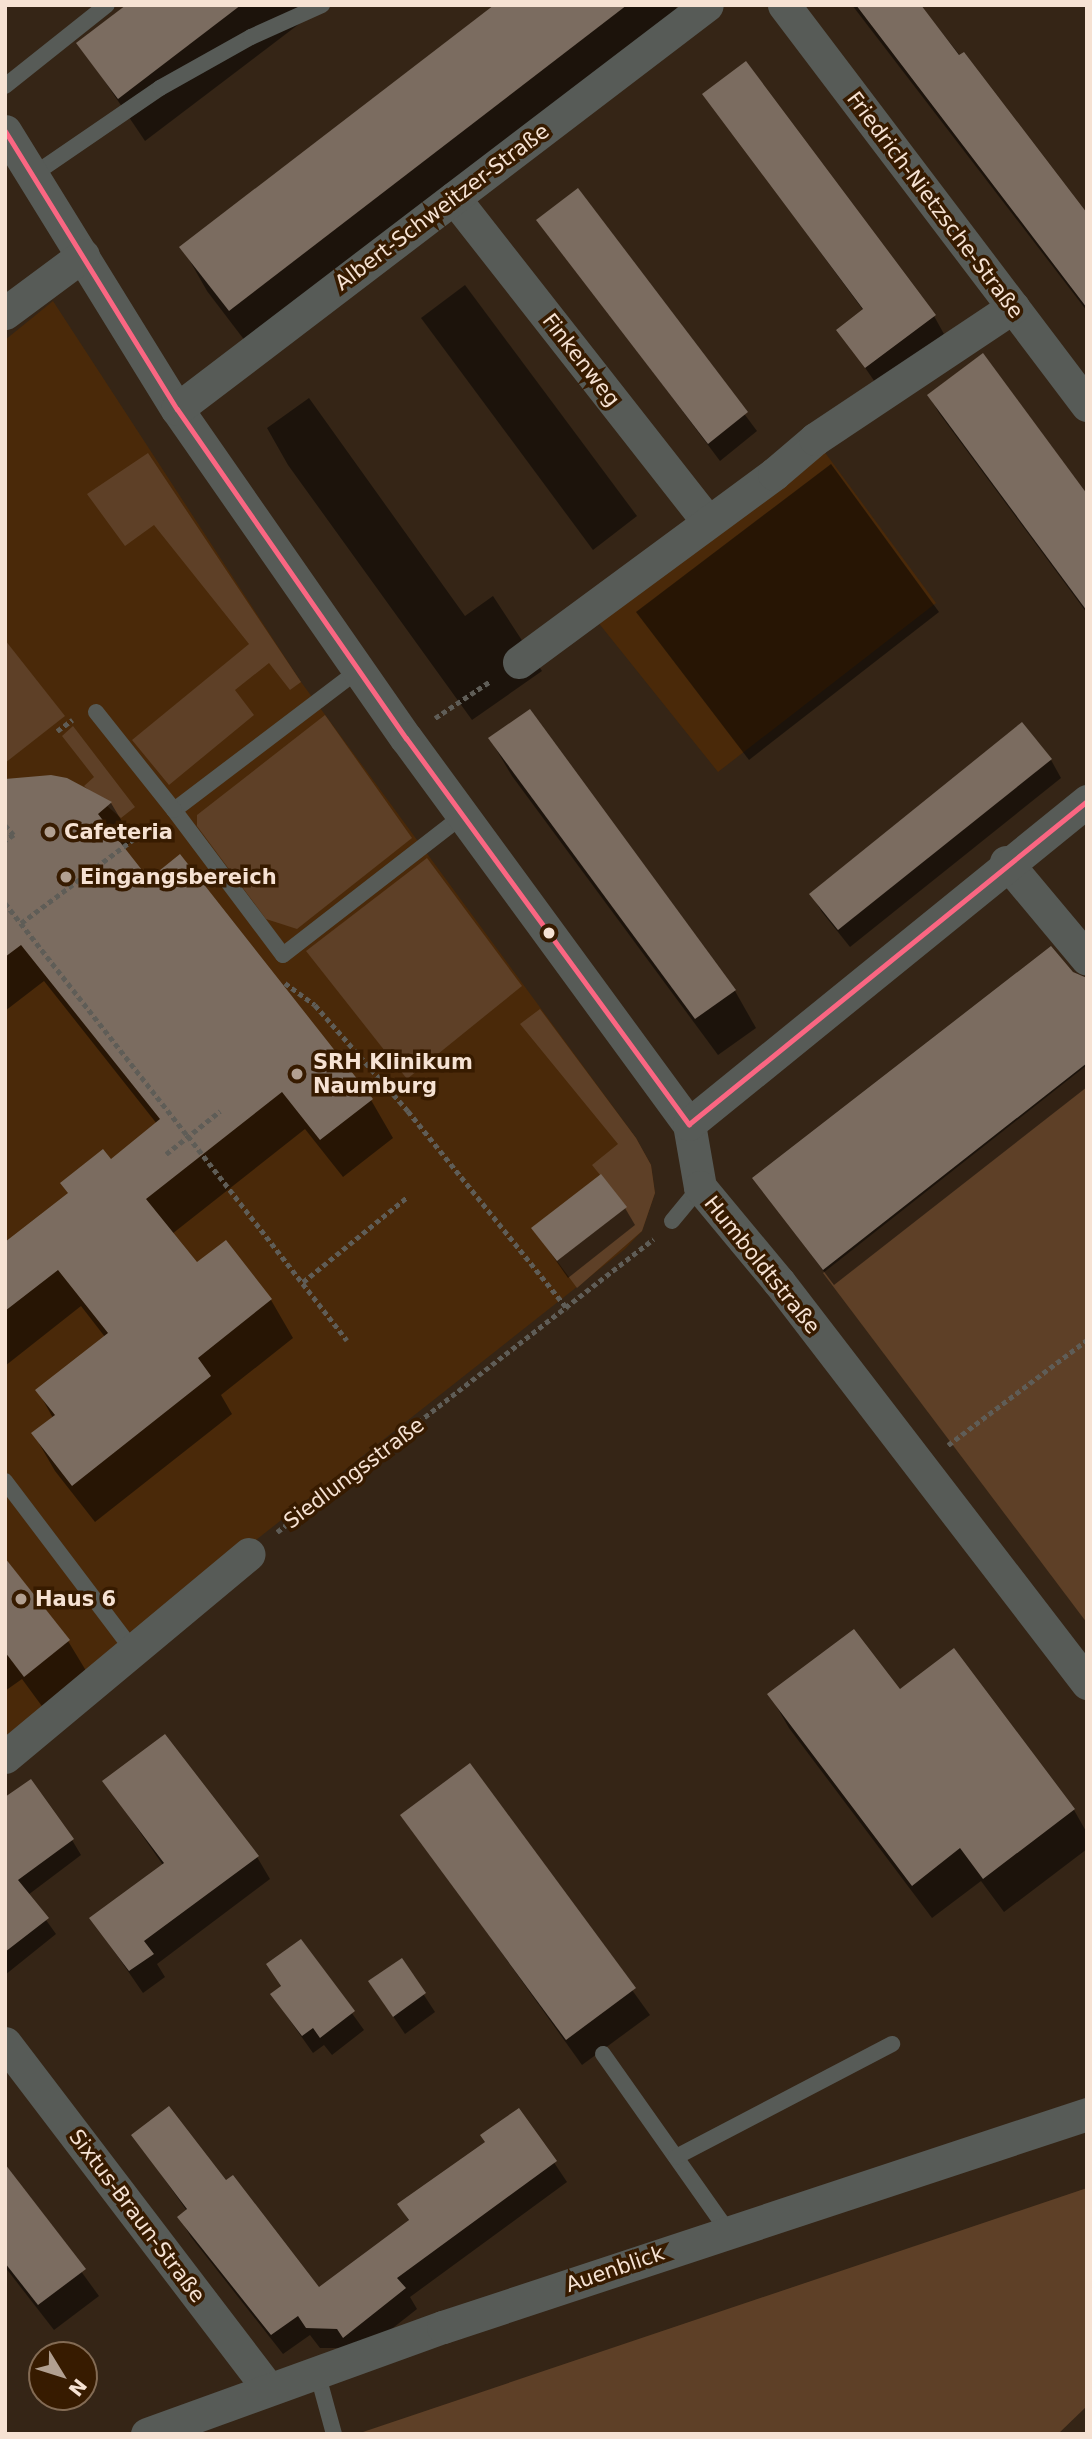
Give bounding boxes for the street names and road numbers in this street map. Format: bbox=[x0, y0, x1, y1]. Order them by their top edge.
street label: Friedrich-Nietzsche-Straße bbox=[841, 87, 1029, 323]
street label: Albert-Schweitzer-Straße bbox=[330, 118, 554, 296]
street label: Finkenweg bbox=[537, 309, 625, 411]
street label: Humboldtstraße bbox=[699, 1191, 825, 1339]
street label: Siedlungsstraße bbox=[279, 1412, 429, 1534]
street label: Sixtus-Braun-Straße bbox=[64, 2124, 210, 2308]
street label: Auenblick bbox=[562, 2240, 668, 2298]

